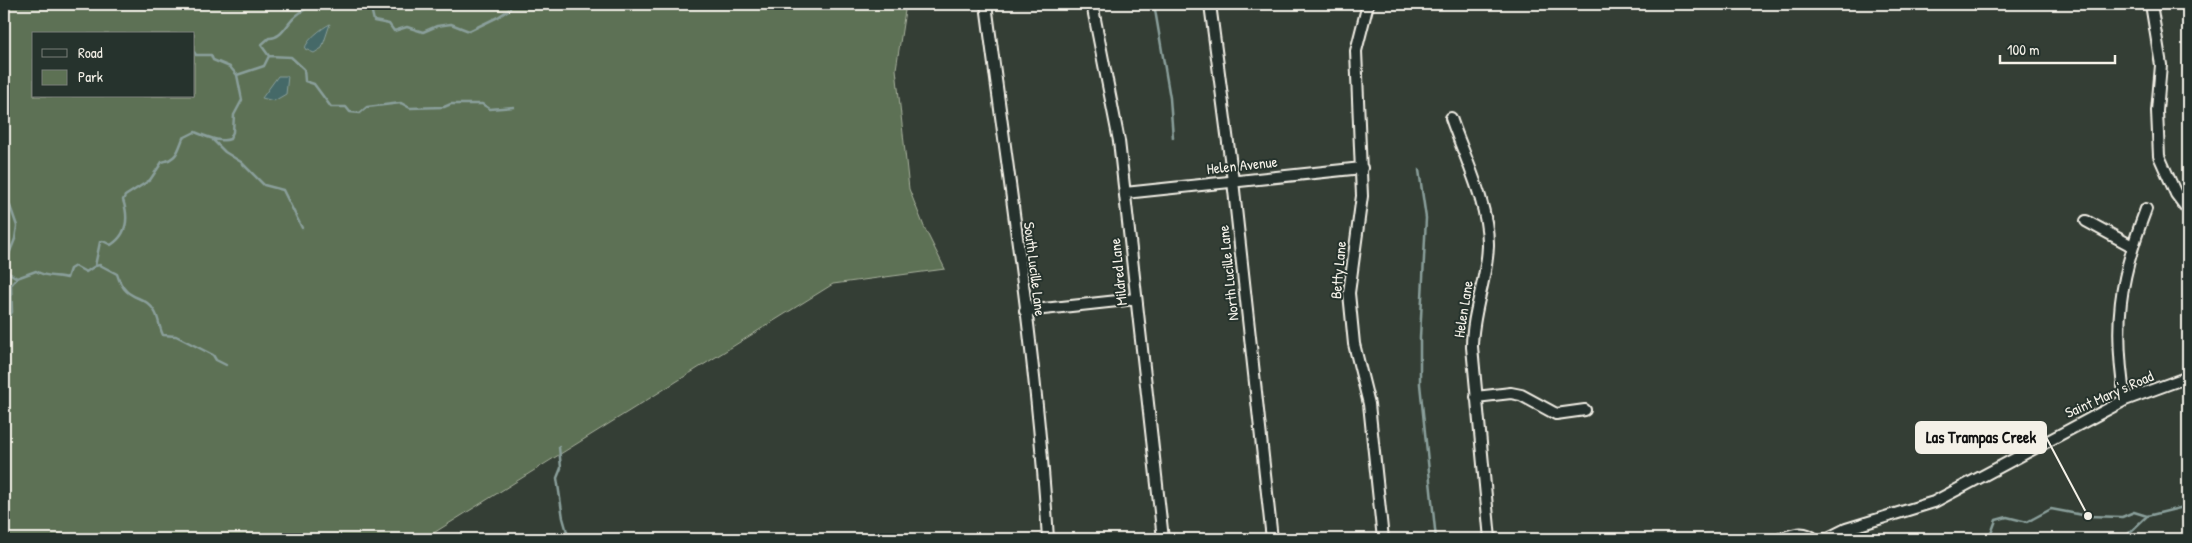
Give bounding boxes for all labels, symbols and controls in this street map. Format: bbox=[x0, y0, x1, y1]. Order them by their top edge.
legend bbox=[32, 32, 195, 98]
scale bar bbox=[2000, 32, 2114, 64]
text: 100 m bbox=[2007, 39, 2040, 60]
text: Road bbox=[78, 42, 103, 63]
text: Park bbox=[78, 66, 103, 87]
street label: Helen Avenue bbox=[1205, 151, 1279, 179]
street label: South Lucille Lane bbox=[1019, 221, 1051, 317]
street label: North Lucille Lane bbox=[1213, 224, 1243, 322]
street label: Mildred Lane bbox=[1104, 237, 1132, 307]
street label: Betty Lane bbox=[1325, 240, 1351, 300]
street label: Helen Lane bbox=[1448, 279, 1478, 339]
street label: Saint Mary's Road bbox=[2061, 365, 2157, 423]
callout: Las Trampas Creek bbox=[1916, 422, 2046, 453]
text: Las Trampas Creek bbox=[1926, 426, 2036, 449]

